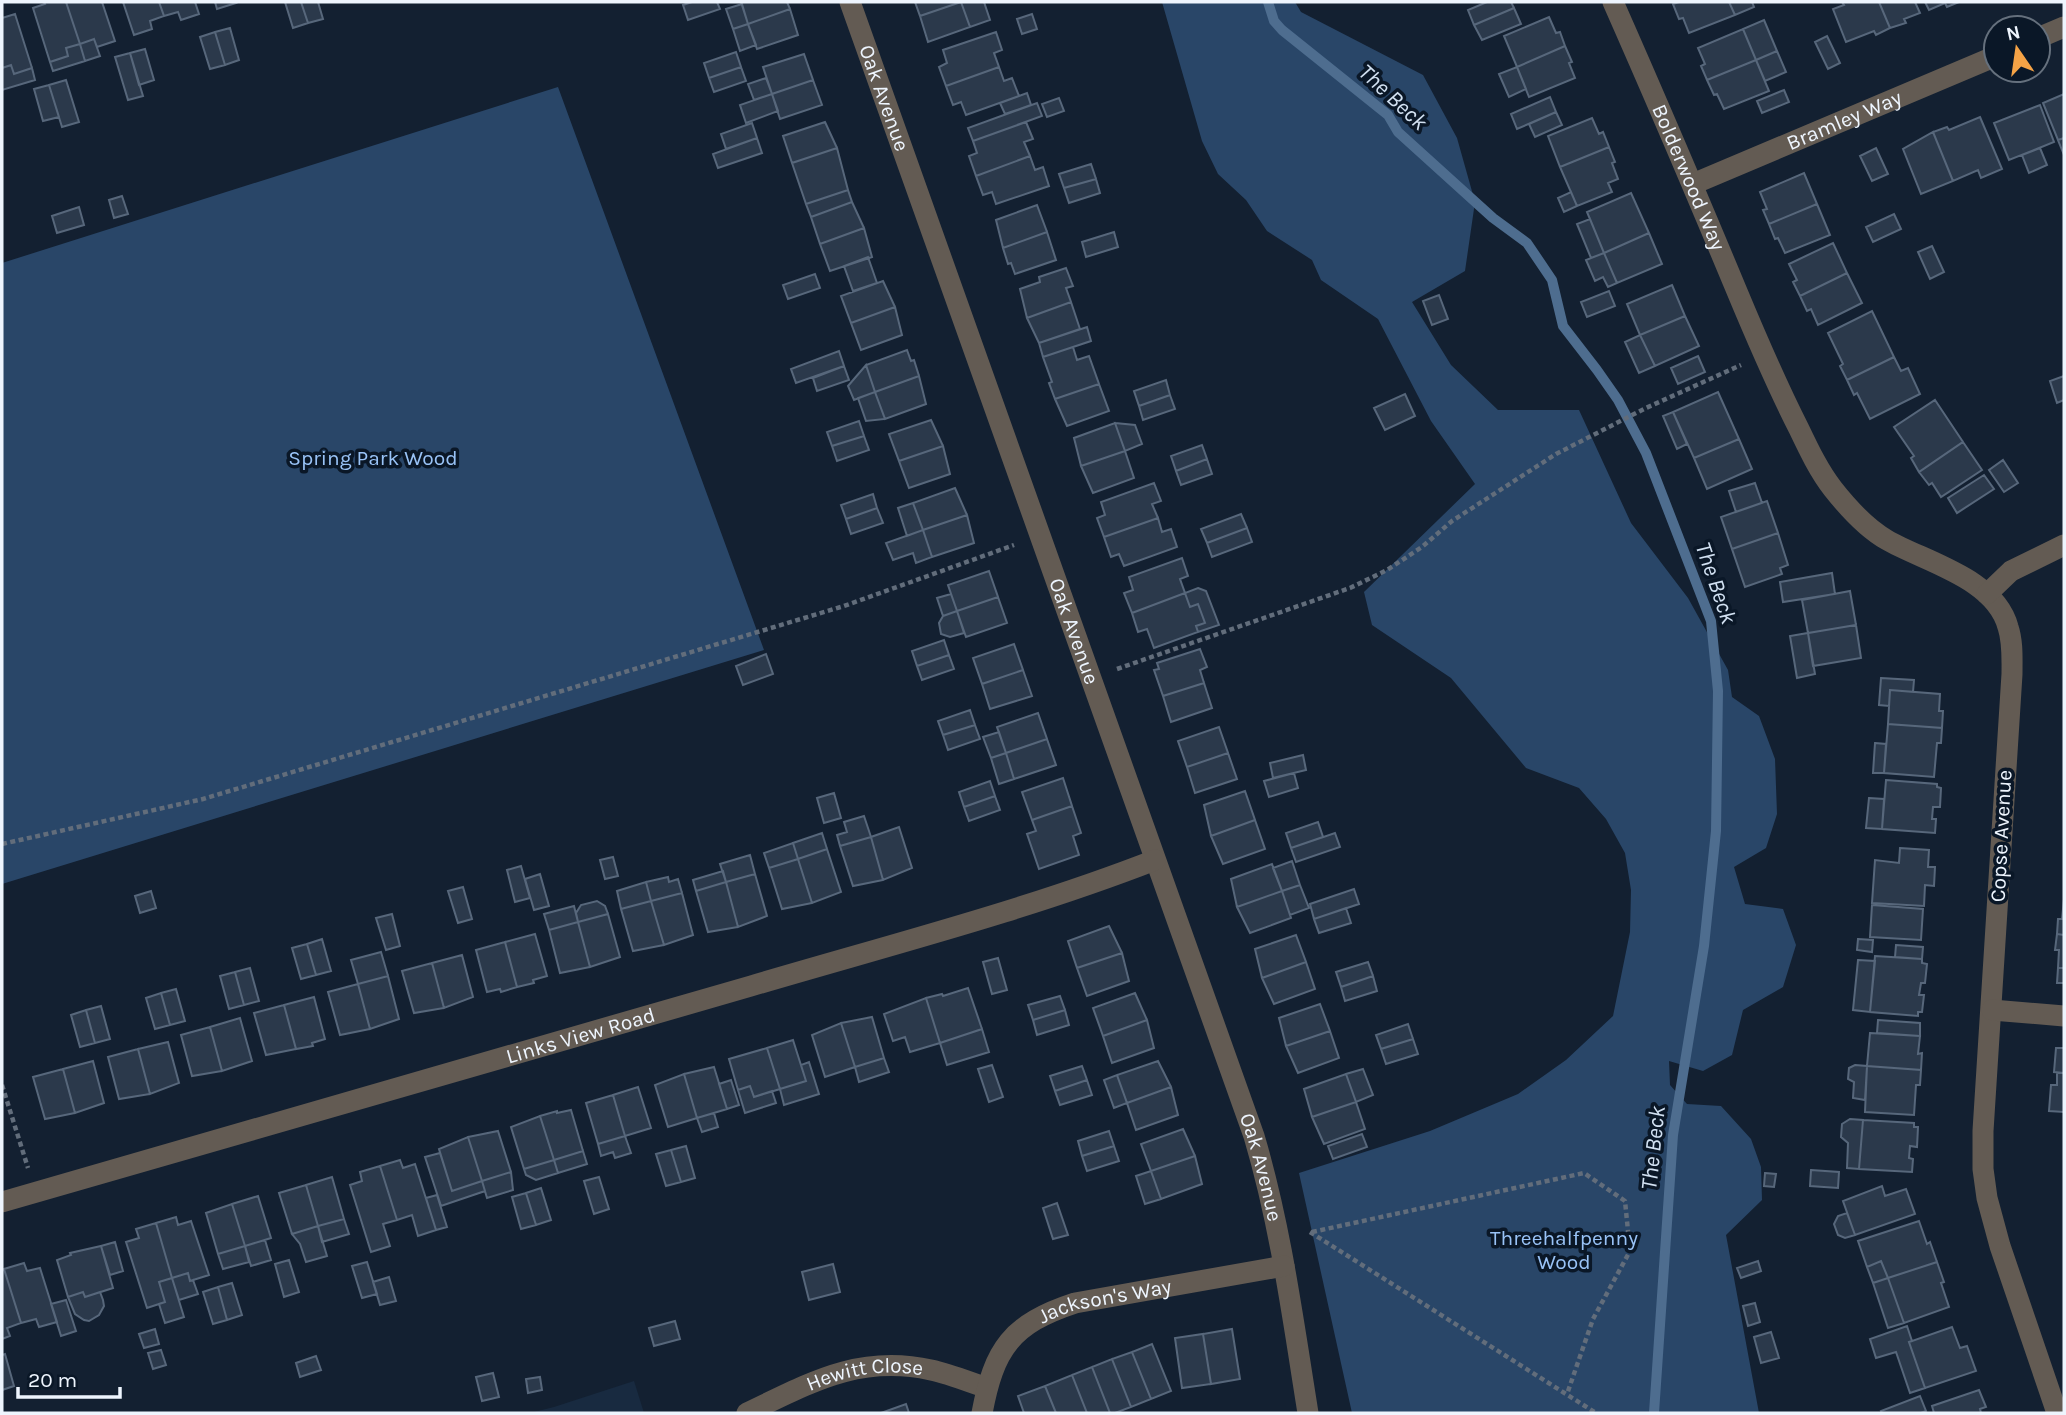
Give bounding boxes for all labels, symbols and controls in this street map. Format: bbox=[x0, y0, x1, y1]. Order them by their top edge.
north arrow bbox=[1982, 14, 2052, 84]
text: N bbox=[2004, 21, 2023, 46]
street label: Oak Avenue bbox=[854, 42, 914, 154]
water label: The Beck bbox=[1353, 58, 1433, 136]
street label: Bramley Way bbox=[1783, 85, 1906, 155]
street label: Bolderwood Way bbox=[1647, 101, 1731, 254]
park label: Spring Park Wood bbox=[288, 446, 458, 470]
water label: The Beck bbox=[1690, 539, 1743, 628]
street label: Oak Avenue bbox=[1044, 575, 1104, 688]
street label: Copse Avenue bbox=[1986, 769, 2016, 903]
street label: Links View Road bbox=[503, 1003, 658, 1069]
water label: The Beck bbox=[1635, 1104, 1671, 1191]
street label: Oak Avenue bbox=[1235, 1110, 1287, 1224]
park label: Threehalfpenny Wood bbox=[1490, 1226, 1638, 1274]
street label: Jackson's Way bbox=[1034, 1274, 1173, 1328]
street label: Hewitt Close bbox=[803, 1353, 925, 1396]
scale bar bbox=[18, 1356, 119, 1400]
text: 20 m bbox=[28, 1368, 77, 1392]

